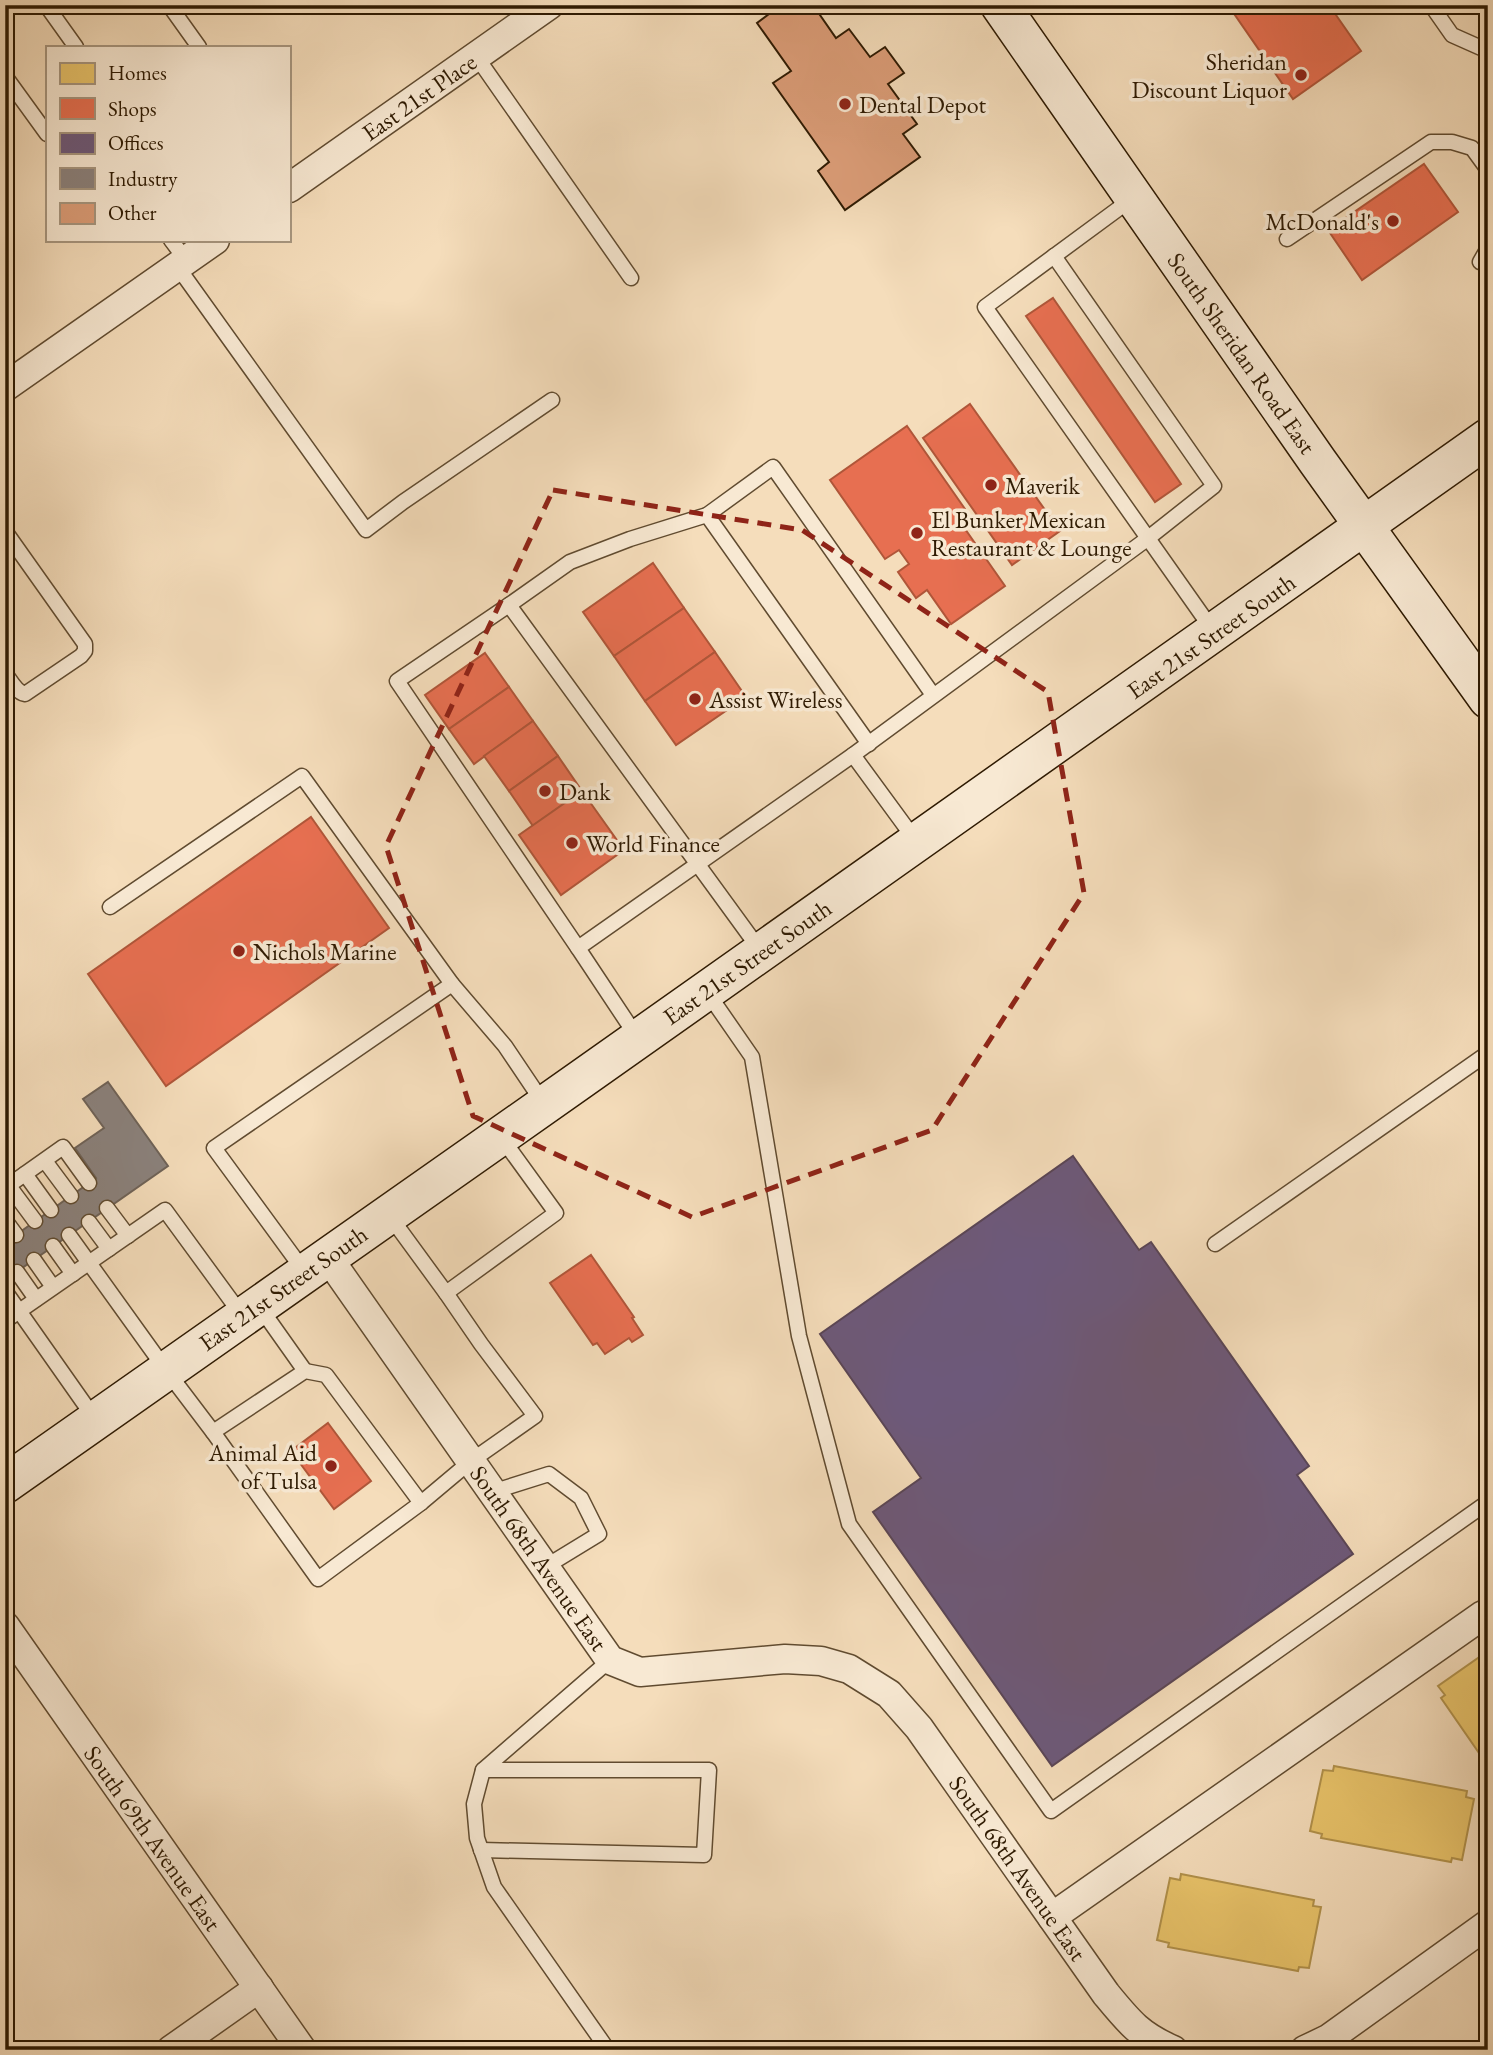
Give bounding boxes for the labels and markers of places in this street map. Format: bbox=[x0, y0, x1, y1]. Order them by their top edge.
place label: Sheridan Discount Liquor bbox=[1131, 46, 1287, 105]
marker: Sheridan Discount Liquor bbox=[1293, 67, 1309, 83]
place label: Dental Depot bbox=[859, 89, 987, 120]
marker: Dental Depot bbox=[837, 96, 853, 112]
place label: McDonald's bbox=[1265, 206, 1379, 237]
marker: McDonald's bbox=[1385, 213, 1401, 229]
place label: Maverik bbox=[1005, 470, 1080, 501]
marker: Maverik bbox=[983, 477, 999, 493]
place label: El Bunker Mexican Restaurant & Lounge bbox=[931, 504, 1132, 563]
marker: El Bunker Mexican Restaurant & Lounge bbox=[909, 525, 925, 541]
place label: Assist Wireless bbox=[708, 684, 842, 715]
marker: Assist Wireless bbox=[687, 691, 703, 707]
place label: Dank bbox=[559, 776, 611, 807]
marker: Dank bbox=[537, 783, 553, 799]
place label: World Finance bbox=[586, 828, 720, 859]
marker: World Finance bbox=[564, 835, 580, 851]
place label: Nichols Marine bbox=[253, 936, 397, 967]
marker: Nichols Marine bbox=[231, 943, 247, 959]
place label: Animal Aid of Tulsa bbox=[207, 1437, 318, 1496]
marker: Animal Aid of Tulsa bbox=[323, 1458, 339, 1474]

